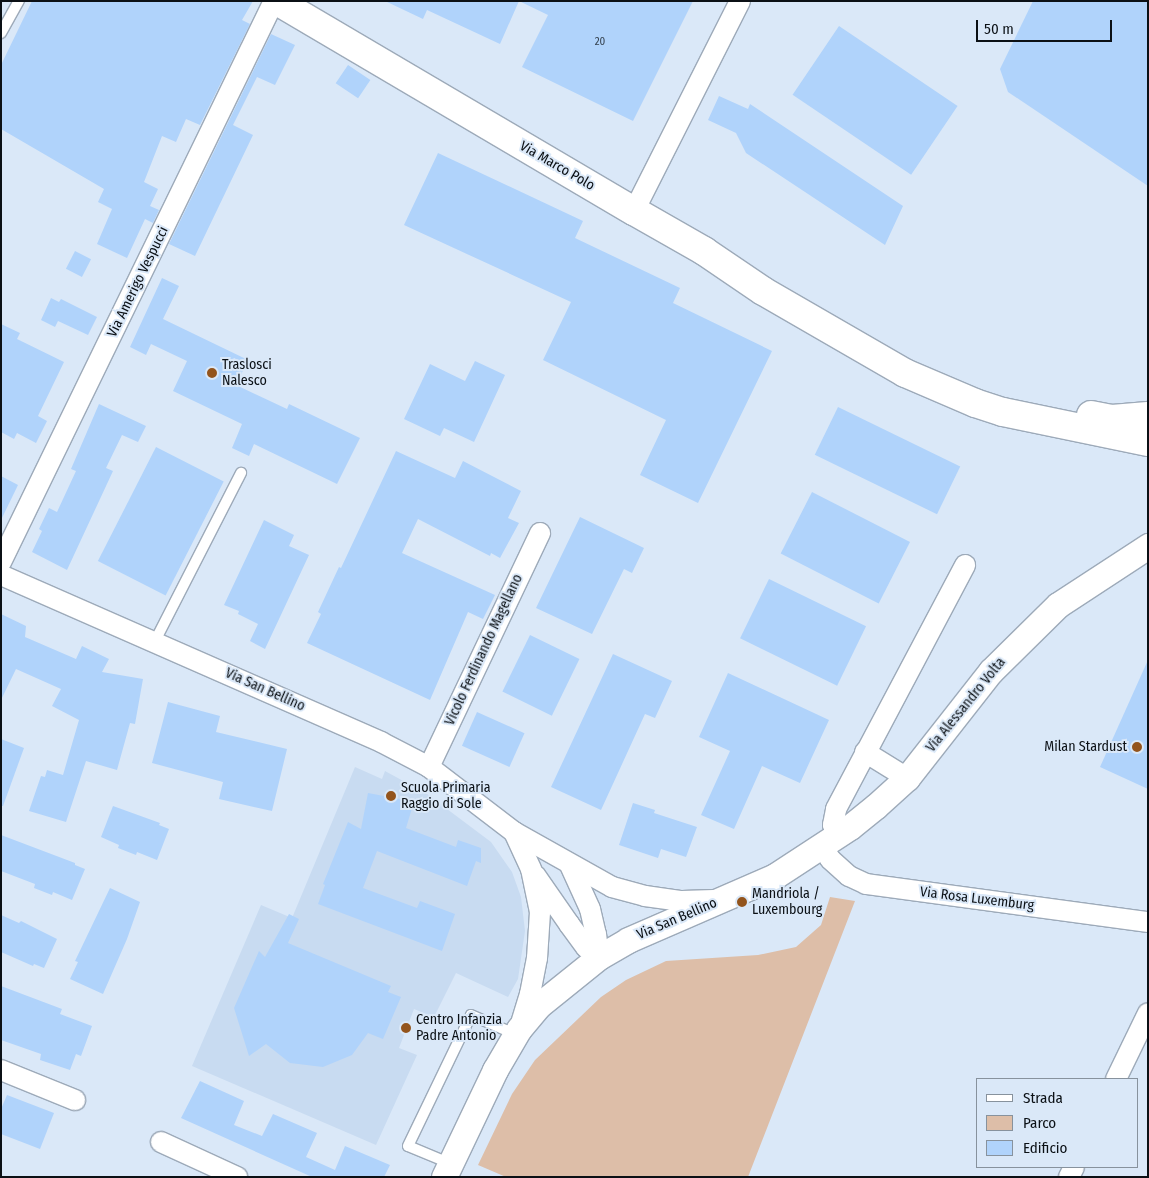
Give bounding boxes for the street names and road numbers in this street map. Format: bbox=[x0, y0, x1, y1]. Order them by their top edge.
street label: Via Marco Polo bbox=[517, 138, 597, 194]
street label: Via Amerigo Vespucci bbox=[104, 224, 172, 340]
street label: Vicolo Ferdinando Magellano bbox=[442, 572, 526, 728]
street label: Via Alessandro Volta bbox=[923, 654, 1009, 756]
street label: Via San Bellino bbox=[223, 665, 307, 715]
street label: Via Rosa Luxemburg bbox=[919, 884, 1035, 914]
street label: Via San Bellino bbox=[634, 895, 720, 943]

